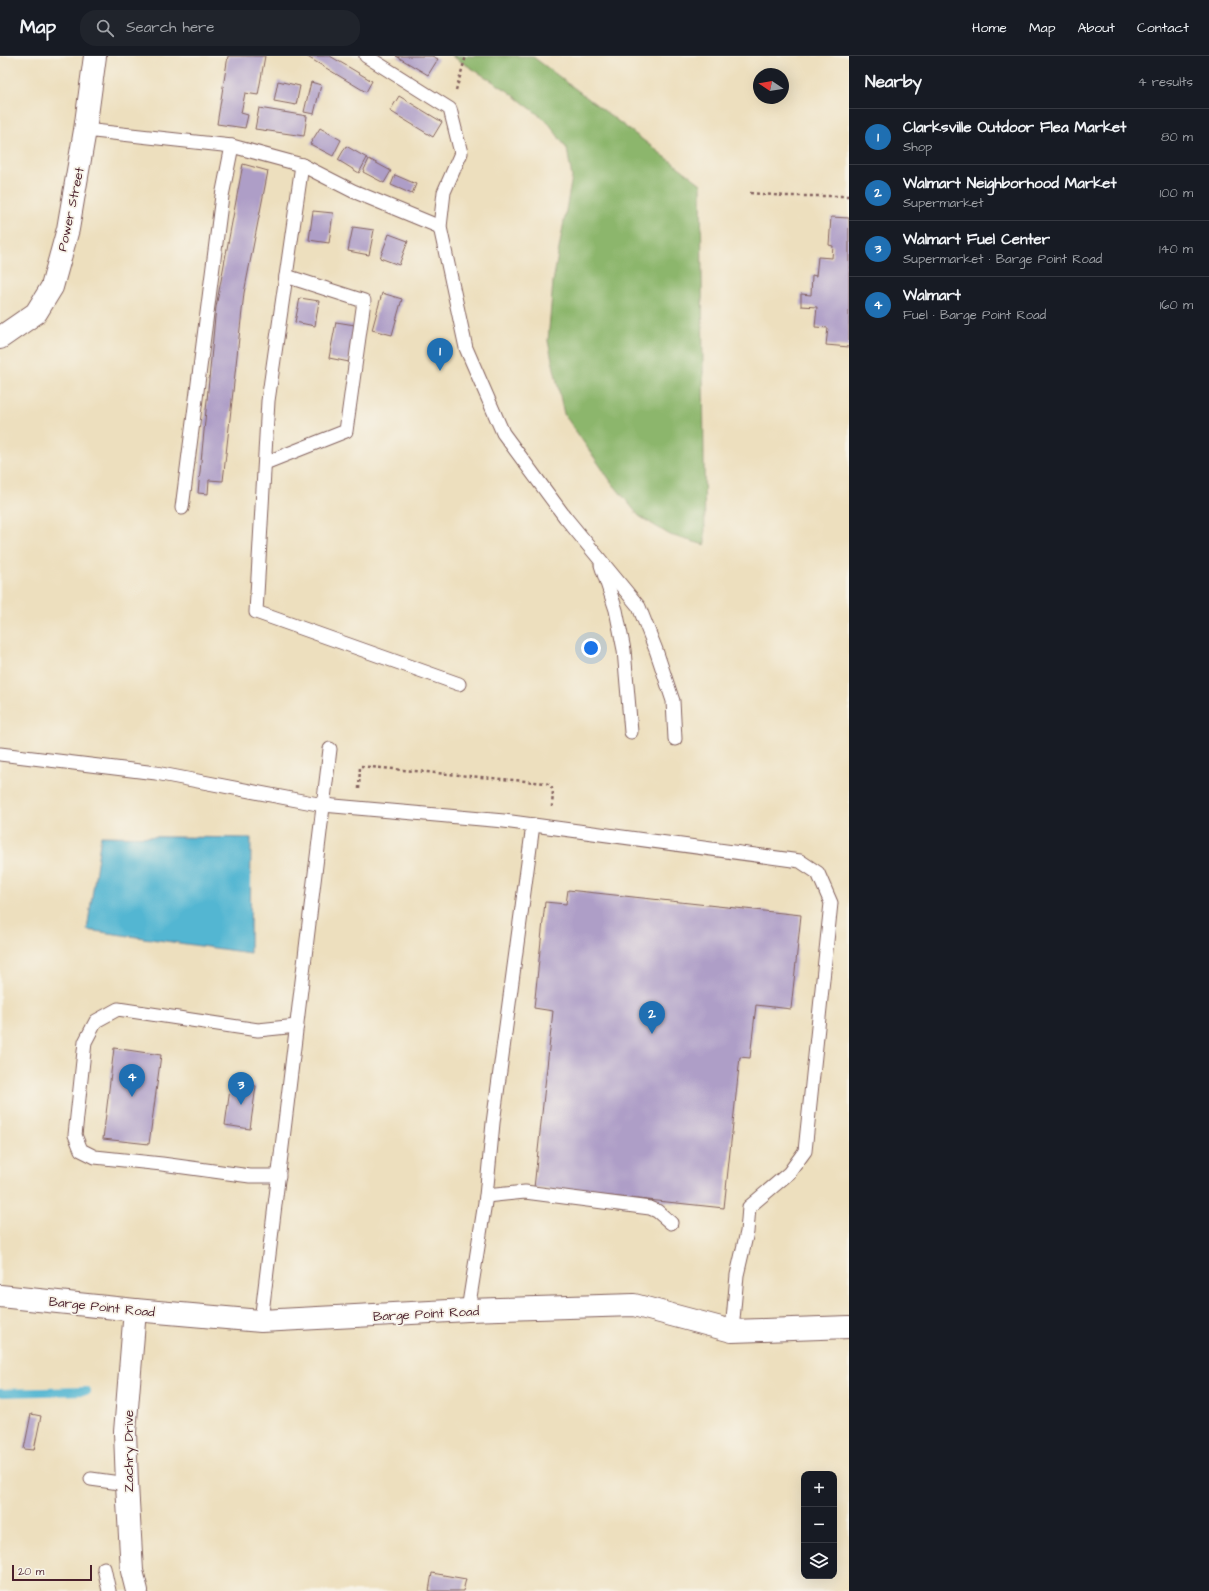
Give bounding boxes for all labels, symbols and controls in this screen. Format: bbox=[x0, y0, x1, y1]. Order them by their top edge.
search box bbox=[80, 10, 360, 46]
text: Map bbox=[20, 14, 56, 41]
icon: search bbox=[94, 17, 116, 39]
text: Search here bbox=[126, 17, 215, 38]
text: Home bbox=[972, 18, 1007, 38]
text: Map bbox=[1029, 18, 1055, 38]
text: About bbox=[1077, 18, 1115, 38]
text: Contact bbox=[1137, 18, 1189, 38]
north arrow bbox=[753, 68, 789, 104]
text: Nearby bbox=[865, 70, 922, 94]
text: 4 results bbox=[1138, 73, 1193, 91]
text: Clarksville Outdoor Flea Market bbox=[903, 117, 1126, 138]
text: 1 bbox=[877, 128, 879, 146]
text: 80 m bbox=[1161, 128, 1193, 146]
text: Shop bbox=[903, 138, 932, 156]
street label: Power Street bbox=[53, 165, 89, 253]
text: Walmart Neighborhood Market bbox=[903, 173, 1117, 194]
text: 2 bbox=[874, 184, 882, 202]
text: 100 m bbox=[1160, 184, 1193, 202]
text: Supermarket bbox=[903, 194, 984, 212]
text: Walmart Fuel Center bbox=[903, 229, 1050, 250]
text: 3 bbox=[875, 240, 881, 258]
text: 140 m bbox=[1159, 240, 1193, 258]
text: Supermarket · Barge Point Road bbox=[903, 250, 1102, 268]
text: Walmart bbox=[903, 285, 961, 306]
text: 4 bbox=[874, 296, 882, 314]
text: 160 m bbox=[1160, 296, 1193, 314]
text: Fuel · Barge Point Road bbox=[903, 306, 1046, 324]
pin: 1 bbox=[427, 338, 453, 371]
your location bbox=[581, 638, 601, 658]
pin: 2 bbox=[639, 1001, 665, 1034]
pin: 4 bbox=[119, 1064, 145, 1097]
pin: 3 bbox=[228, 1072, 254, 1105]
street label: Barge Point Road bbox=[48, 1292, 156, 1323]
street label: Barge Point Road bbox=[372, 1302, 480, 1327]
street label: Zachry Drive bbox=[120, 1410, 139, 1492]
map controls bbox=[801, 1471, 837, 1579]
button: + bbox=[801, 1471, 837, 1507]
button: − bbox=[801, 1507, 837, 1543]
button: layers bbox=[801, 1543, 837, 1579]
scale bar bbox=[12, 1563, 92, 1582]
text: 20 m bbox=[18, 1564, 44, 1579]

